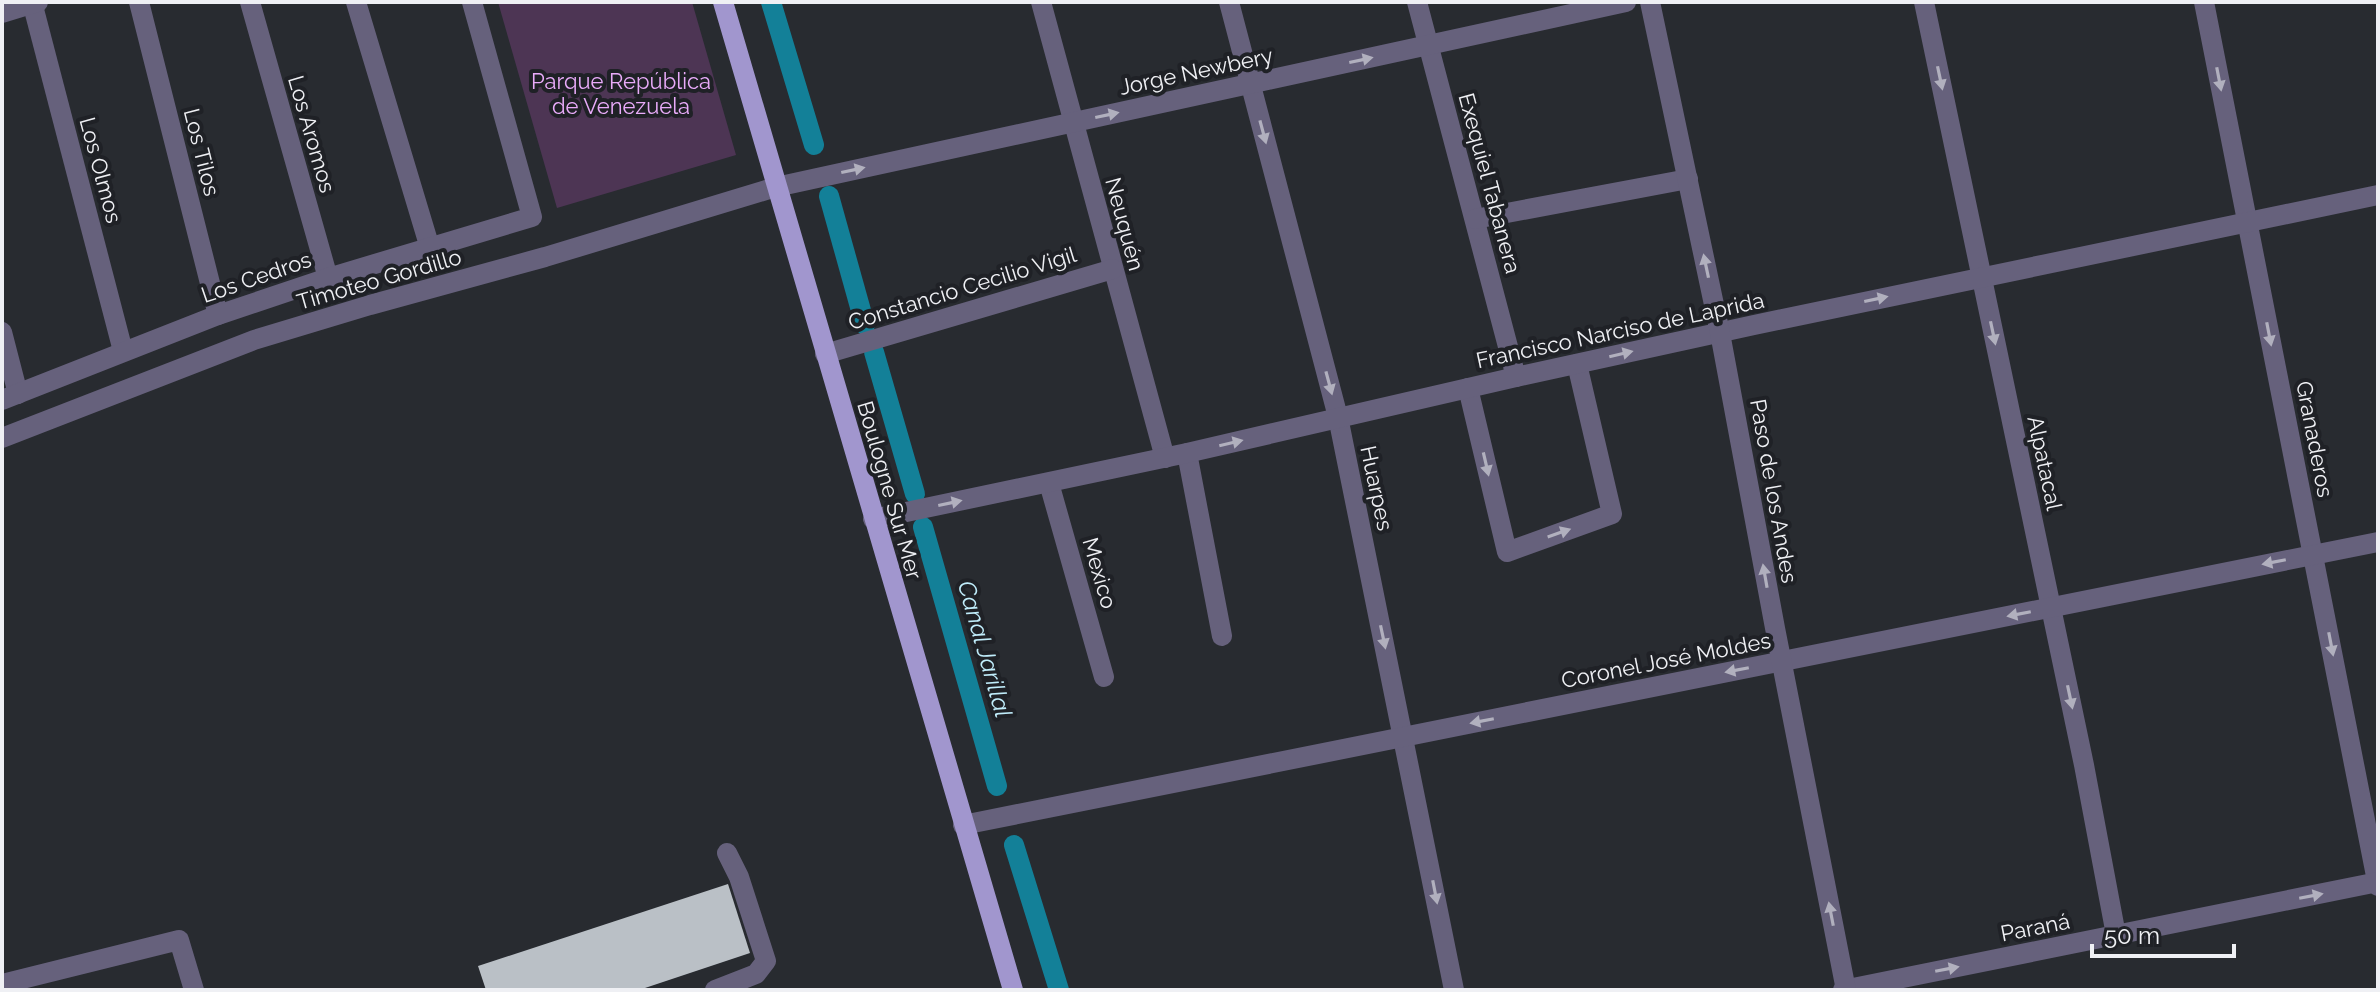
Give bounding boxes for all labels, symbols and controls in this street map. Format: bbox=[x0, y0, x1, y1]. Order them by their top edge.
street label: Jorge Newbery bbox=[1117, 42, 1275, 100]
one-way arrow bbox=[1348, 53, 1373, 66]
one-way arrow bbox=[1934, 66, 1947, 91]
one-way arrow bbox=[2213, 66, 2226, 91]
park label: Parque República de Venezuela bbox=[531, 68, 711, 119]
street label: Los Aromos bbox=[283, 73, 341, 195]
street label: Exequiel Tabanera bbox=[1453, 90, 1527, 276]
street label: Los Tilos bbox=[179, 106, 225, 198]
one-way arrow bbox=[1094, 108, 1119, 121]
street label: Los Olmos bbox=[74, 114, 128, 226]
one-way arrow bbox=[1257, 119, 1269, 144]
one-way arrow bbox=[840, 163, 865, 176]
street label: Neuquén bbox=[1100, 175, 1150, 273]
street label: Constancio Cecilio Vigil bbox=[845, 241, 1079, 335]
street label: Timoteo Gordillo bbox=[294, 243, 464, 315]
street label: Los Cedros bbox=[198, 246, 314, 308]
one-way arrow bbox=[1699, 253, 1712, 278]
street label: Francisco Narciso de Laprida bbox=[1474, 287, 1766, 373]
one-way arrow bbox=[1863, 293, 1888, 305]
one-way arrow bbox=[1987, 321, 2000, 346]
one-way arrow bbox=[2263, 321, 2276, 346]
one-way arrow bbox=[1609, 347, 1634, 360]
one-way arrow bbox=[1323, 371, 1335, 396]
street label: Granaderos bbox=[2291, 379, 2339, 499]
street label: Paso de los Andes bbox=[1745, 397, 1803, 585]
street label: Boulogne Sur Mer bbox=[852, 398, 928, 582]
street label: Alpatacal bbox=[2022, 413, 2068, 513]
one-way arrow bbox=[1219, 436, 1244, 449]
street label: Huarpes bbox=[1355, 443, 1399, 533]
one-way arrow bbox=[1480, 451, 1493, 476]
one-way arrow bbox=[937, 496, 962, 509]
one-way arrow bbox=[1548, 526, 1572, 539]
street label: Mexico bbox=[1078, 535, 1122, 611]
one-way arrow bbox=[2261, 557, 2286, 569]
one-way arrow bbox=[1759, 563, 1771, 588]
water label: Canal Jarillal bbox=[952, 577, 1018, 721]
one-way arrow bbox=[2006, 608, 2031, 620]
one-way arrow bbox=[1377, 625, 1390, 650]
street label: Coronel José Moldes bbox=[1559, 627, 1773, 693]
one-way arrow bbox=[2325, 631, 2337, 656]
one-way arrow bbox=[1724, 664, 1749, 677]
one-way arrow bbox=[2064, 685, 2077, 710]
one-way arrow bbox=[1469, 715, 1494, 728]
one-way arrow bbox=[1429, 880, 1441, 905]
one-way arrow bbox=[2299, 889, 2324, 901]
one-way arrow bbox=[1824, 901, 1837, 926]
street label: Paraná bbox=[1998, 908, 2072, 946]
scale bar bbox=[2092, 908, 2234, 958]
text: 50 m bbox=[2104, 921, 2160, 950]
one-way arrow bbox=[1934, 962, 1959, 975]

